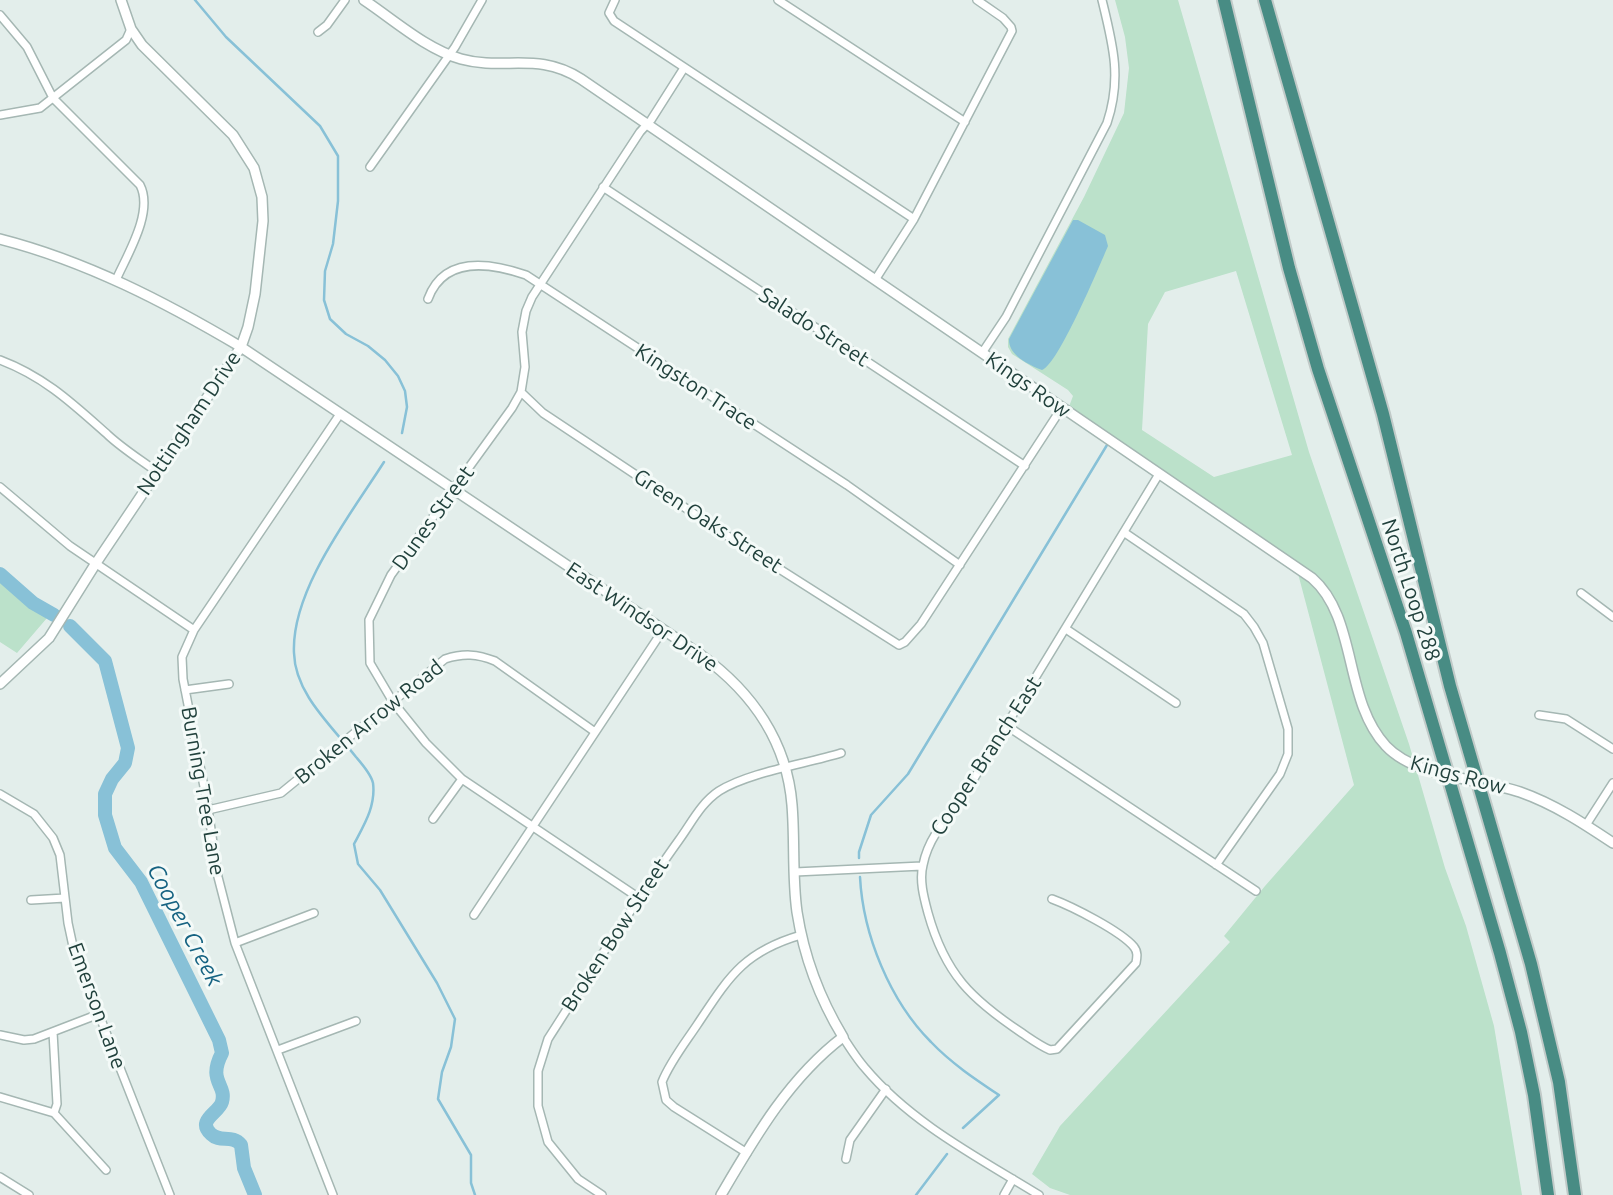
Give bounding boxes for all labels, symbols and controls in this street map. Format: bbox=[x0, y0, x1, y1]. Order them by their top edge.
street label: Salado Street bbox=[754, 282, 874, 372]
street label: Kingston Trace bbox=[631, 338, 761, 436]
street label: Nottingham Drive bbox=[131, 346, 247, 500]
street label: Kings Row bbox=[981, 347, 1075, 423]
street label: Dunes Street bbox=[387, 461, 479, 575]
street label: Green Oaks Street bbox=[629, 464, 787, 578]
street label: North Loop 288 bbox=[1376, 516, 1446, 664]
street label: East Windsor Drive bbox=[561, 557, 723, 677]
street label: Broken Arrow Road bbox=[290, 654, 448, 790]
street label: Cooper Branch East bbox=[925, 672, 1047, 840]
street label: Burning Tree Lane bbox=[176, 704, 230, 878]
street label: Kings Row bbox=[1407, 750, 1509, 800]
street label: Broken Bow Street bbox=[556, 854, 674, 1016]
water label: Cooper Creek bbox=[141, 859, 229, 991]
street label: Emerson Lane bbox=[62, 939, 132, 1073]

